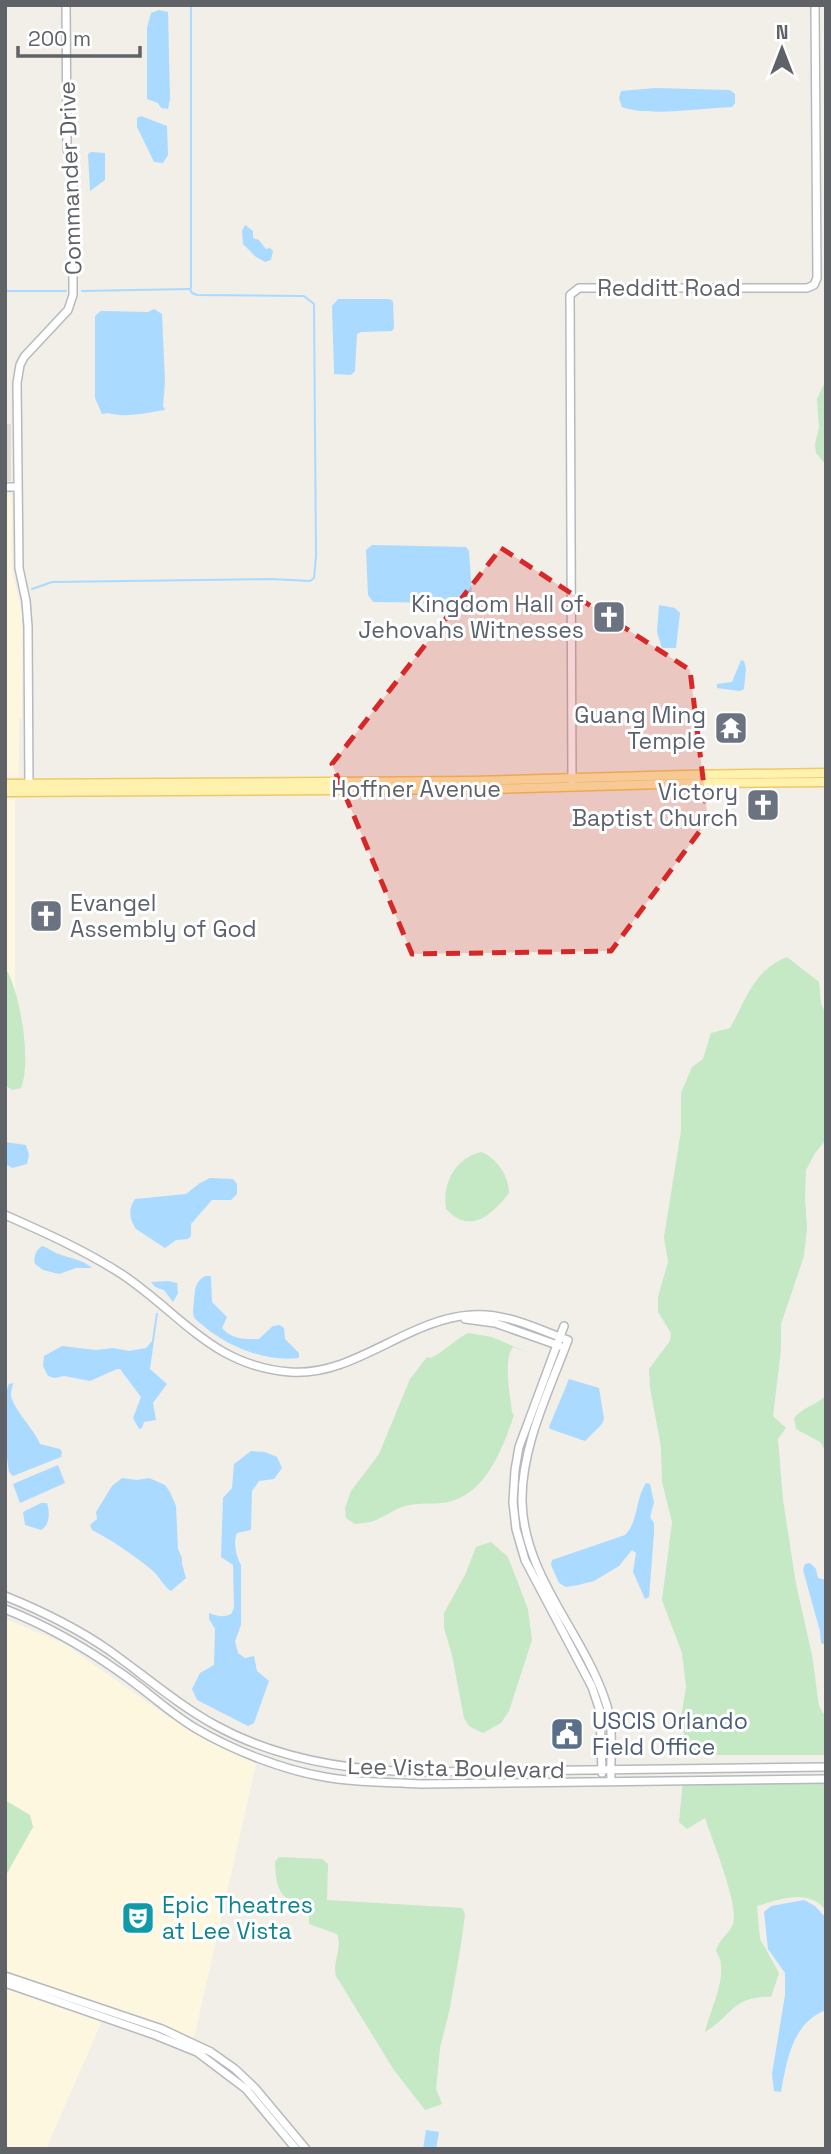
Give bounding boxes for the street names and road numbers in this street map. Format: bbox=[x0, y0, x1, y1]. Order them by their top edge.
street label: Commander Drive bbox=[52, 81, 88, 275]
street label: Redditt Road bbox=[597, 273, 741, 303]
street label: Hoffner Avenue bbox=[331, 774, 501, 804]
street label: Lee Vista Boulevard bbox=[347, 1751, 565, 1785]

